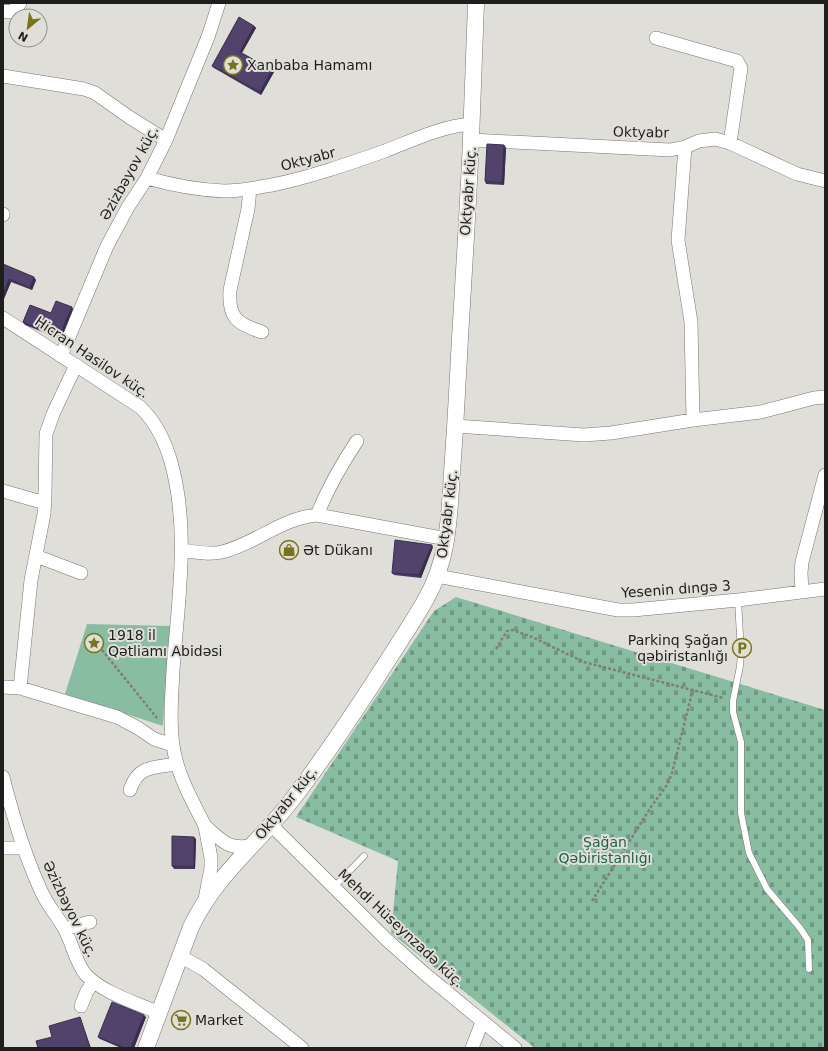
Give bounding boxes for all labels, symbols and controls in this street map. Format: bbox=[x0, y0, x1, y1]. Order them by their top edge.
north arrow bbox=[8, 8, 48, 48]
text: N bbox=[16, 28, 31, 44]
place icon: Xanbaba Hamamı bbox=[222, 54, 244, 76]
place label: Xanbaba Hamamı bbox=[247, 57, 372, 73]
street label: Əzizbəyov küç. bbox=[96, 123, 162, 223]
street label: Oktyabr bbox=[613, 124, 669, 140]
street label: Oktyabr bbox=[279, 144, 337, 174]
street label: Oktyabr küç. bbox=[457, 146, 479, 236]
street label: Hicran Hasilov küç. bbox=[32, 313, 152, 401]
street label: Oktyabr küç. bbox=[434, 469, 460, 559]
shop icon: Ət Dükanı bbox=[278, 539, 300, 561]
place label: Ət Dükanı bbox=[303, 542, 373, 558]
street label: Yesenin dıngə 3 bbox=[620, 577, 731, 601]
place label: 1918 il Qətliamı Abidəsi bbox=[108, 627, 223, 659]
place icon: 1918 il Qətliamı Abidəsi bbox=[83, 632, 105, 654]
place label: Parkinq Şağan qəbiristanlığı bbox=[628, 632, 728, 664]
parking icon: Parkinq Şağan qəbiristanlığı bbox=[731, 637, 753, 659]
street label: Oktyabr küç. bbox=[252, 763, 320, 843]
park label: Şağan Qəbiristanlığı bbox=[559, 834, 651, 866]
street label: Əzizbəyov küç. bbox=[40, 858, 100, 960]
street label: Mehdi Hüseynzadə küç. bbox=[335, 866, 467, 990]
supermarket icon: Market bbox=[170, 1009, 192, 1031]
place label: Market bbox=[195, 1012, 244, 1028]

